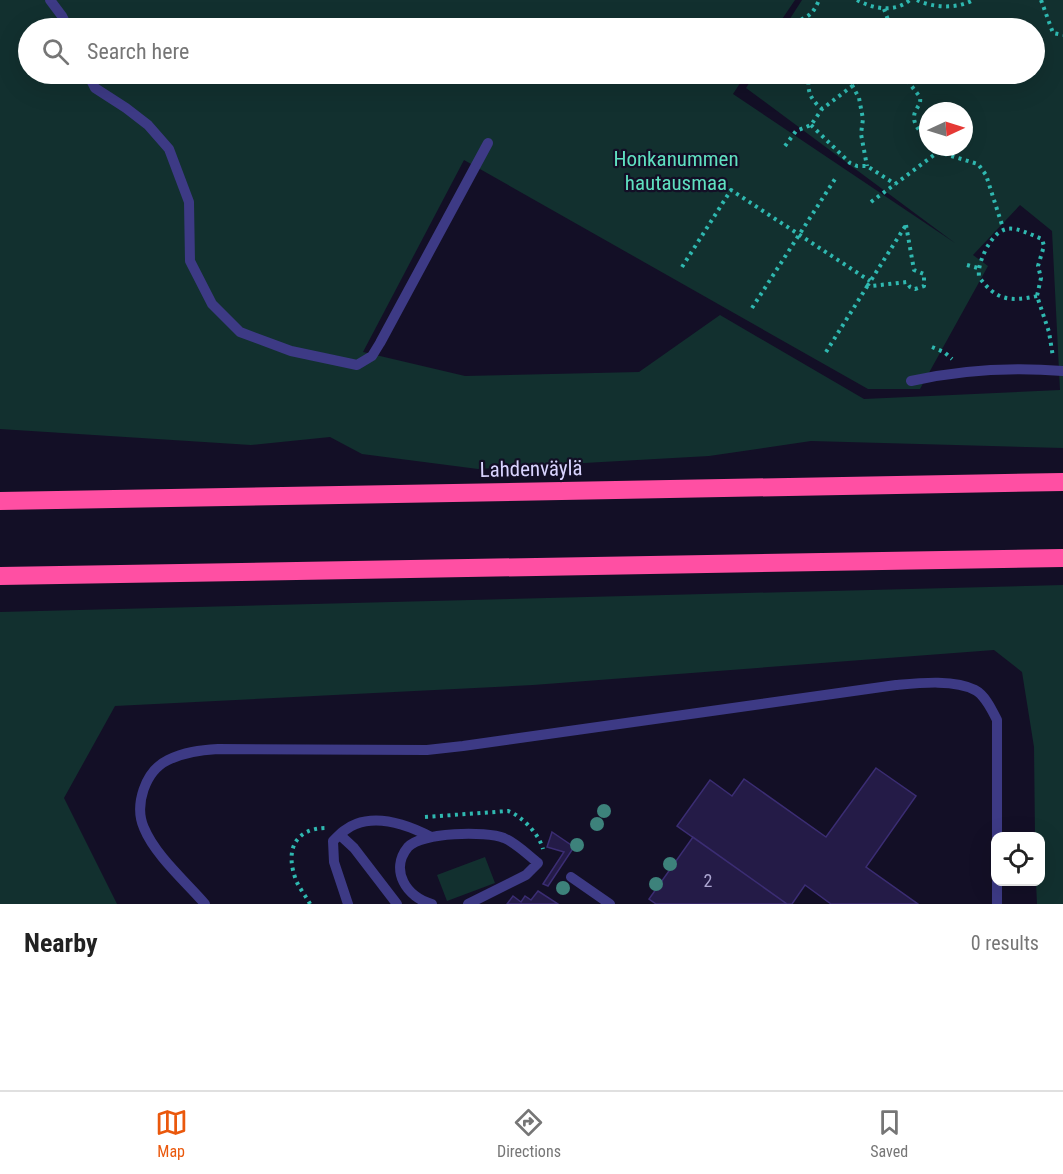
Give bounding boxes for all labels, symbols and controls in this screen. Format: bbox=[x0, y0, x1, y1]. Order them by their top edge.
search box bbox=[18, 18, 1045, 84]
icon: search bbox=[39, 35, 72, 68]
text: Search here bbox=[87, 39, 189, 64]
north arrow bbox=[919, 102, 973, 156]
park label: Honkanummen hautausmaa bbox=[613, 147, 739, 195]
street label: Lahdenväylä bbox=[479, 456, 583, 482]
map controls bbox=[991, 832, 1045, 886]
button: locate bbox=[991, 832, 1045, 886]
house number: 2 bbox=[704, 870, 713, 891]
text: Nearby bbox=[24, 928, 98, 958]
text: 0 results bbox=[971, 931, 1039, 955]
tab: Map bbox=[155, 1106, 188, 1161]
tab: Directions bbox=[497, 1106, 561, 1161]
tab: Saved bbox=[870, 1106, 908, 1161]

